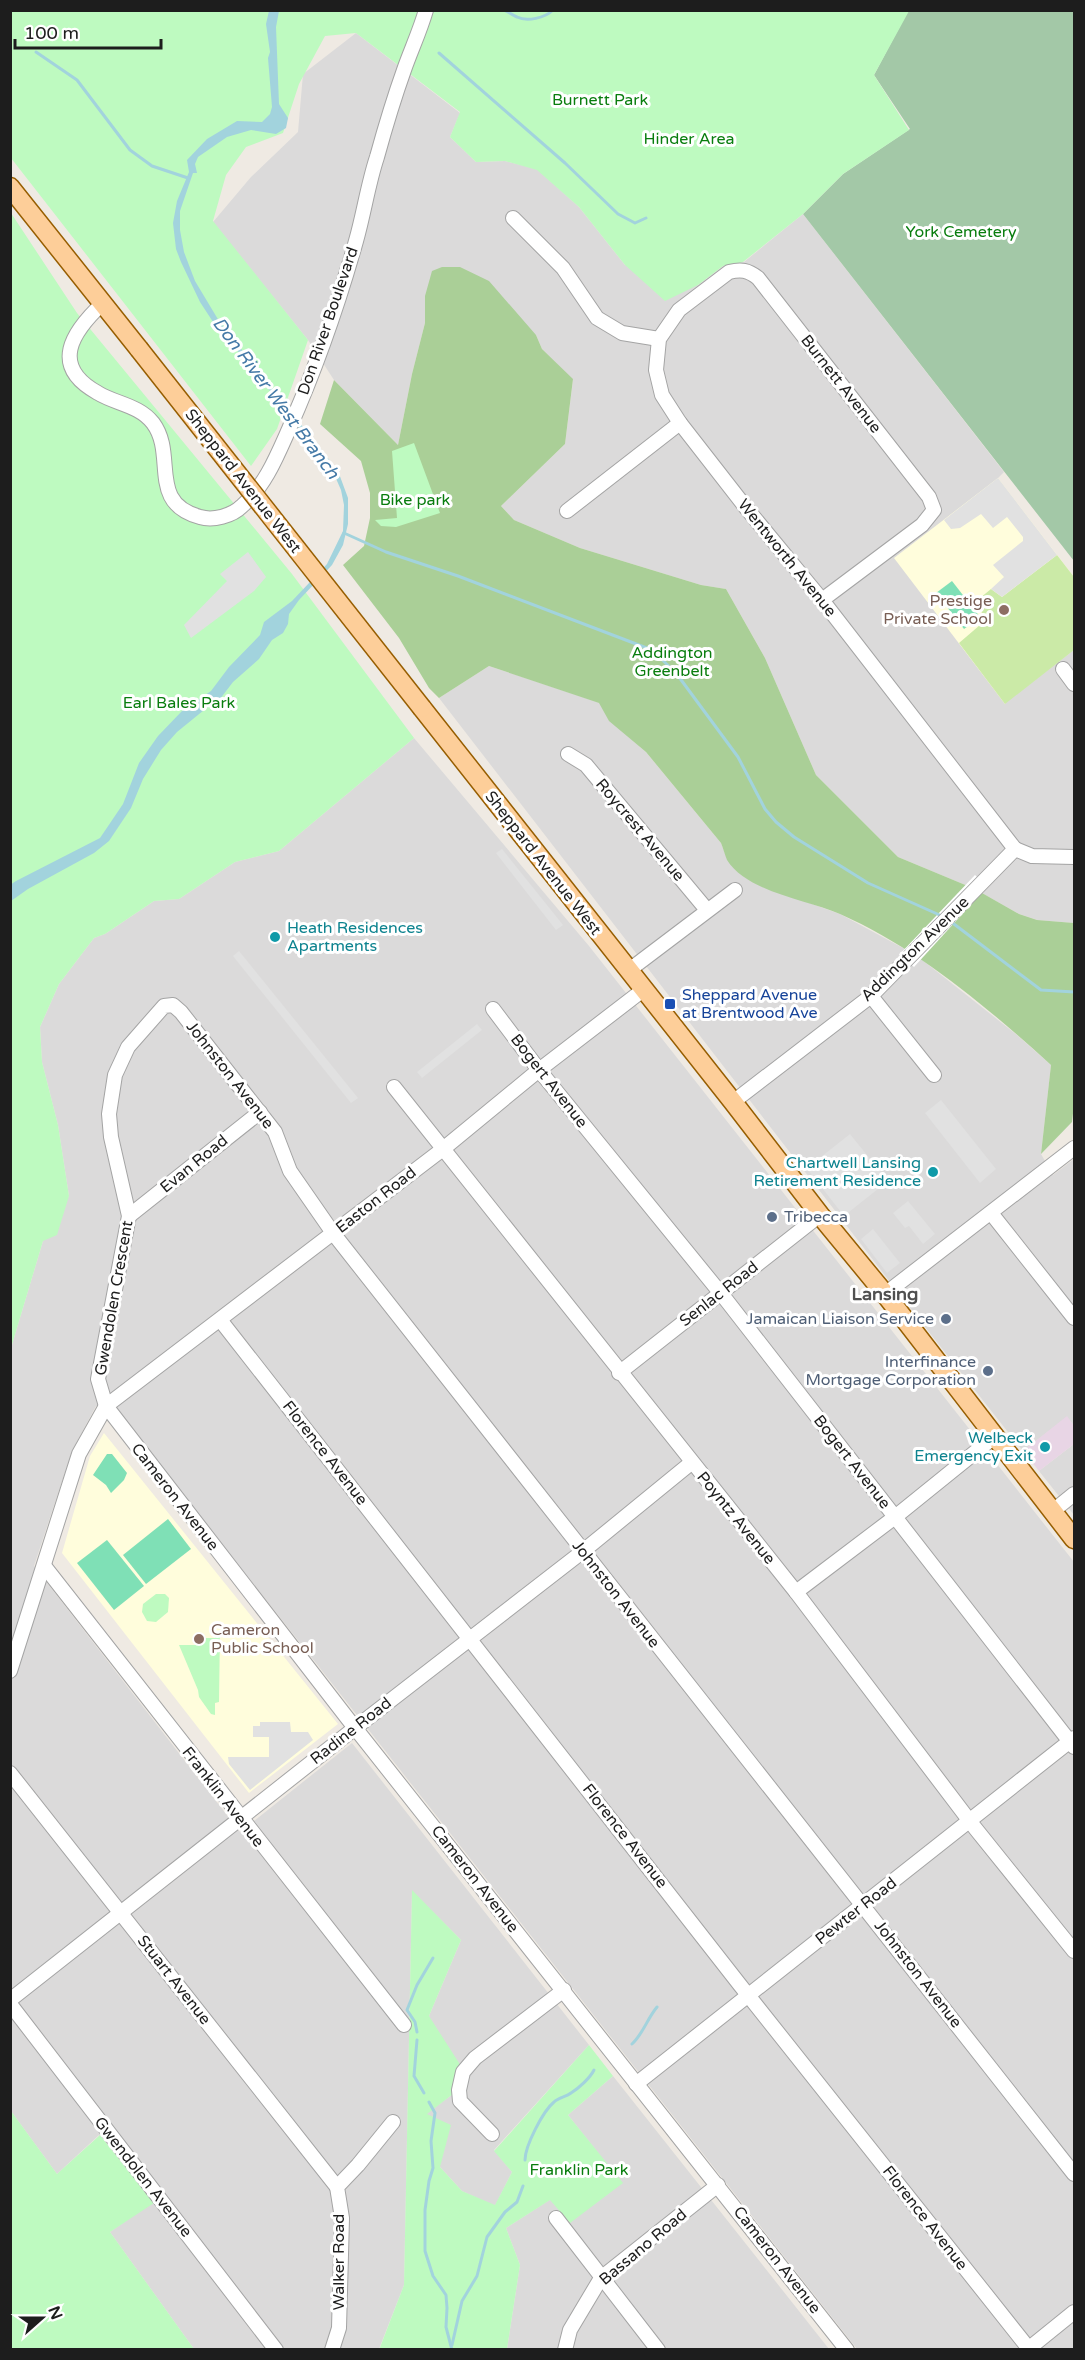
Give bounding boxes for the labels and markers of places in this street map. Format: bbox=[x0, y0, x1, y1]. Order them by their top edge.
place label: Prestige Private School bbox=[883, 591, 992, 629]
marker: Prestige Private School bbox=[997, 603, 1011, 617]
place label: Heath Residences Apartments bbox=[287, 918, 423, 956]
marker: Heath Residences Apartments bbox=[268, 930, 282, 944]
place label: Sheppard Avenue at Brentwood Ave bbox=[682, 985, 818, 1023]
marker: Sheppard Avenue at Brentwood Ave bbox=[663, 997, 677, 1011]
place label: Chartwell Lansing Retirement Residence bbox=[753, 1153, 921, 1191]
marker: Chartwell Lansing Retirement Residence bbox=[926, 1165, 940, 1179]
place label: Tribecca bbox=[784, 1207, 848, 1227]
marker: Tribecca bbox=[765, 1210, 779, 1224]
place label: Jamaican Liaison Service bbox=[746, 1309, 934, 1329]
marker: Jamaican Liaison Service bbox=[939, 1312, 953, 1326]
place label: Interfinance Mortgage Corporation bbox=[805, 1352, 976, 1390]
marker: Interfinance Mortgage Corporation bbox=[981, 1364, 995, 1378]
place label: Welbeck Emergency Exit bbox=[914, 1428, 1033, 1466]
marker: Welbeck Emergency Exit bbox=[1038, 1440, 1052, 1454]
place label: Cameron Public School bbox=[211, 1620, 314, 1658]
marker: Cameron Public School bbox=[192, 1632, 206, 1646]

